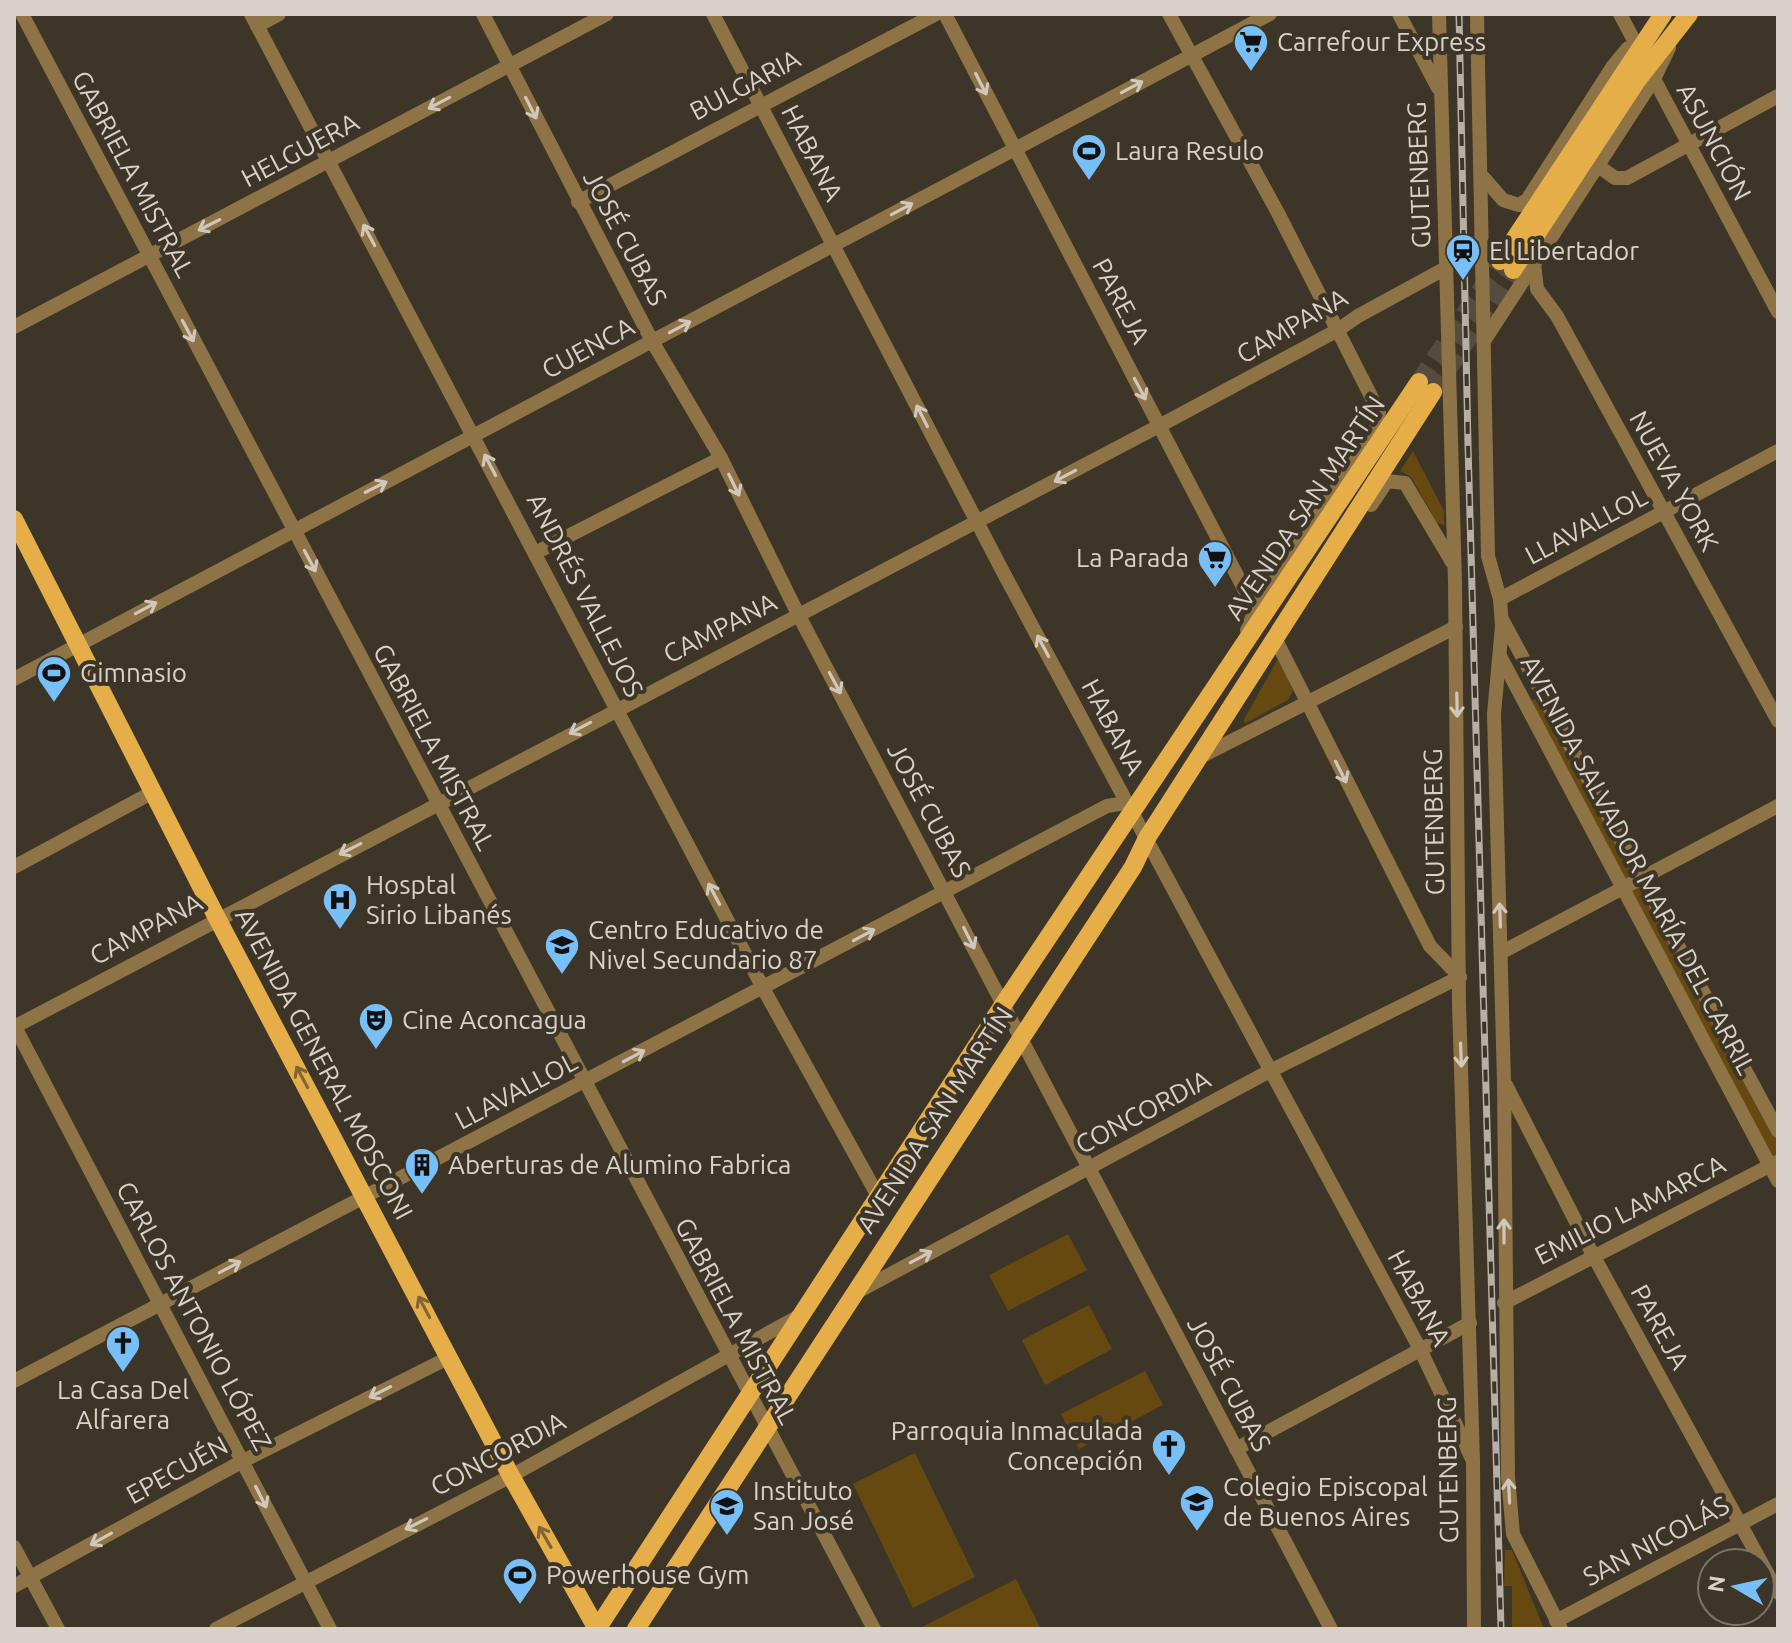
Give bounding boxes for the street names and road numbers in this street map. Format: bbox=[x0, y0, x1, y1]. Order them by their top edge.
street label: BULGARIA bbox=[685, 43, 805, 126]
street label: GABRIELA MISTRAL bbox=[67, 66, 200, 282]
street label: ASUNCIÓN bbox=[1671, 78, 1757, 205]
street label: HABANA bbox=[776, 100, 849, 206]
street label: GUTENBERG bbox=[1401, 101, 1436, 249]
street label: HELGUERA bbox=[236, 107, 363, 193]
street label: JOSÉ CUBAS bbox=[578, 165, 674, 310]
street label: PAREJA bbox=[1087, 253, 1156, 348]
street label: CAMPANA bbox=[1231, 282, 1352, 369]
street label: CUENCA bbox=[537, 311, 639, 384]
street label: AVENIDA SAN MARTÍN bbox=[1218, 390, 1390, 625]
street label: NUEVA YORK bbox=[1624, 406, 1725, 556]
street label: LLAVALLOL bbox=[1520, 481, 1652, 570]
street label: ANDRÉS VALLEJOS bbox=[522, 488, 650, 701]
street label: CAMPANA bbox=[658, 587, 781, 668]
street label: GABRIELA MISTRAL bbox=[368, 639, 501, 855]
street label: AVENIDA SALVADOR MARÍA DEL CARRIL bbox=[1515, 650, 1762, 1079]
street label: HABANA bbox=[1076, 674, 1151, 780]
street label: JOSÉ CUBAS bbox=[882, 737, 978, 882]
street label: GUTENBERG bbox=[1418, 748, 1449, 896]
street label: CAMPANA bbox=[85, 887, 207, 970]
street label: AVENIDA GENERAL MOSCONI bbox=[230, 903, 419, 1224]
street label: AVENIDA SAN MARTÍN bbox=[850, 1001, 1018, 1238]
street label: LLAVALLOL bbox=[450, 1046, 582, 1135]
street label: CONCORDIA bbox=[1070, 1064, 1215, 1159]
street label: EMILIO LAMARCA bbox=[1530, 1149, 1730, 1270]
street label: CARLOS ANTONIO LÓPEZ bbox=[111, 1176, 278, 1455]
street label: GABRIELA MISTRAL bbox=[670, 1213, 803, 1429]
street label: HABANA bbox=[1382, 1245, 1457, 1351]
street label: PAREJA bbox=[1625, 1279, 1696, 1374]
street label: JOSÉ CUBAS bbox=[1182, 1311, 1278, 1456]
street label: GUTENBERG bbox=[1432, 1396, 1463, 1544]
street label: CONCORDIA bbox=[425, 1406, 570, 1501]
street label: EPECUÉN bbox=[121, 1429, 232, 1509]
street label: SAN NICOLÁS bbox=[1578, 1489, 1734, 1593]

